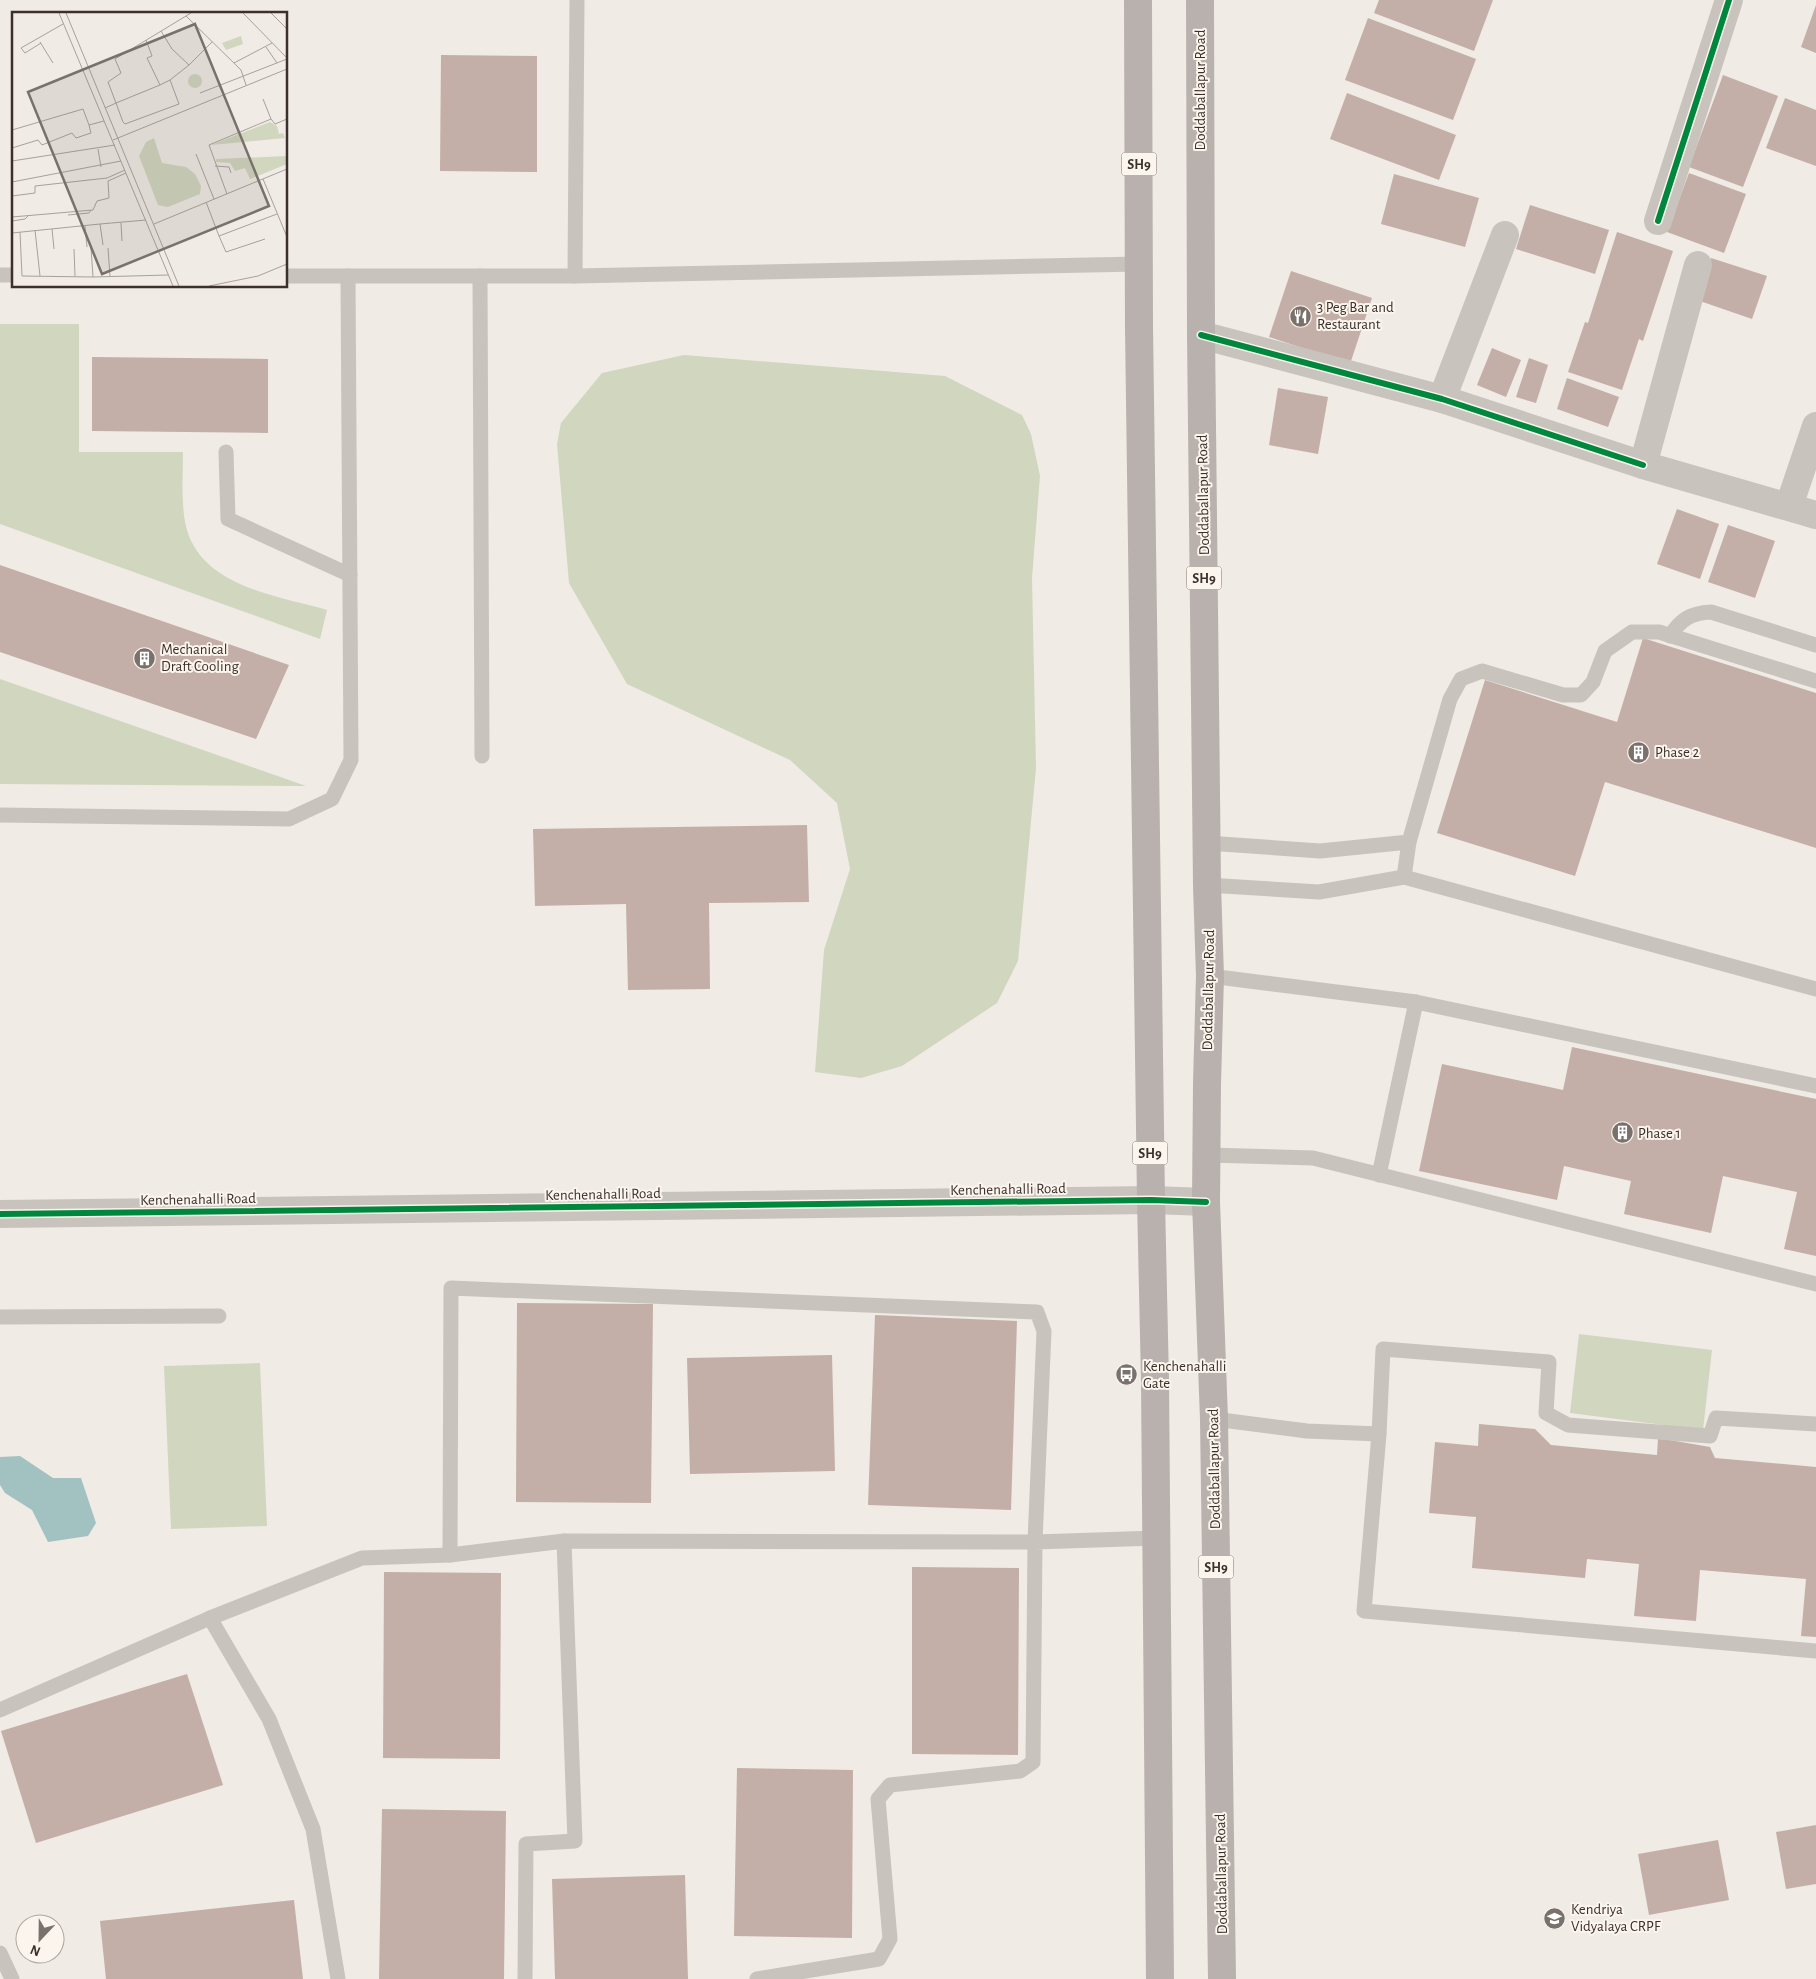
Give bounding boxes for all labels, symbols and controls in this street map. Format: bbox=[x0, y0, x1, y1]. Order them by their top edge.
inset map bbox=[12, 12, 288, 288]
street label: Doddaballapur Road bbox=[1193, 29, 1208, 150]
road number: SH9 bbox=[1122, 152, 1156, 175]
place label: 3 Peg Bar and Restaurant bbox=[1317, 300, 1394, 332]
restaurant icon: 3 Peg Bar and Restaurant bbox=[1289, 304, 1313, 328]
street label: Doddaballapur Road bbox=[1195, 434, 1212, 556]
road number: SH9 bbox=[1186, 566, 1222, 590]
place label: Mechanical Draft Cooling bbox=[161, 642, 239, 674]
building icon: Mechanical Draft Cooling bbox=[133, 646, 157, 670]
building icon: Phase 2 bbox=[1627, 740, 1651, 764]
place label: Phase 2 bbox=[1655, 745, 1699, 760]
street label: Doddaballapur Road bbox=[1200, 929, 1217, 1051]
building icon: Phase 1 bbox=[1610, 1121, 1634, 1145]
place label: Phase 1 bbox=[1638, 1126, 1681, 1141]
road number: SH9 bbox=[1132, 1142, 1168, 1164]
street label: Kenchenahalli Road bbox=[950, 1181, 1066, 1198]
street label: Kenchenahalli Road bbox=[545, 1186, 661, 1203]
street label: Kenchenahalli Road bbox=[140, 1191, 256, 1208]
place label: Kenchenahalli Gate bbox=[1143, 1359, 1226, 1391]
bus stop icon: Kenchenahalli Gate bbox=[1115, 1363, 1139, 1387]
street label: Doddaballapur Road bbox=[1206, 1408, 1223, 1530]
road number: SH9 bbox=[1198, 1555, 1234, 1578]
street label: Doddaballapur Road bbox=[1213, 1813, 1230, 1935]
place label: Kendriya Vidyalaya CRPF bbox=[1571, 1902, 1661, 1934]
school or university icon: Kendriya Vidyalaya CRPF bbox=[1543, 1906, 1567, 1930]
north arrow bbox=[15, 1914, 65, 1964]
text: N bbox=[28, 1942, 43, 1958]

